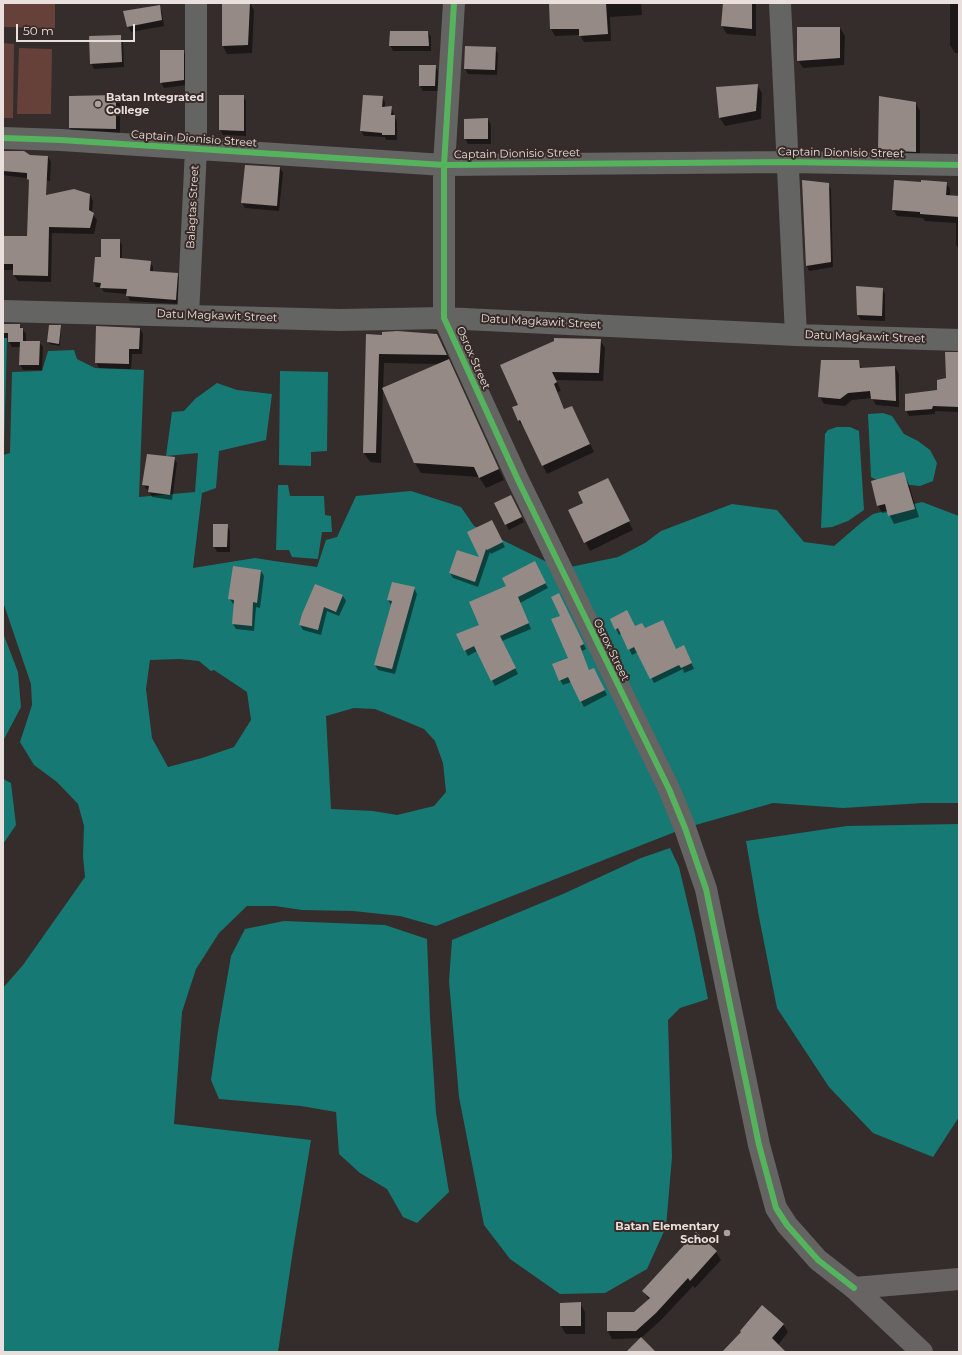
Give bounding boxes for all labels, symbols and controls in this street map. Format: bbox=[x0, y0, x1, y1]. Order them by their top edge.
scale bar bbox=[18, 16, 137, 42]
text: 50 m bbox=[23, 23, 54, 38]
place label: Batan Integrated College bbox=[106, 91, 204, 117]
marker: Batan Integrated College bbox=[93, 99, 103, 109]
street label: Captain Dionisio Street bbox=[131, 128, 257, 150]
street label: Captain Dionisio Street bbox=[778, 145, 904, 161]
street label: Captain Dionisio Street bbox=[454, 146, 580, 162]
street label: Balagtas Street bbox=[184, 165, 202, 249]
street label: Datu Magkawit Street bbox=[156, 307, 278, 325]
street label: Datu Magkawit Street bbox=[480, 312, 602, 332]
street label: Osrox Street bbox=[453, 324, 493, 392]
street label: Datu Magkawit Street bbox=[804, 328, 926, 346]
street label: Osrox Street bbox=[590, 617, 632, 683]
place label: Batan Elementary School bbox=[615, 1220, 719, 1246]
marker: Batan Elementary School bbox=[722, 1228, 732, 1238]

